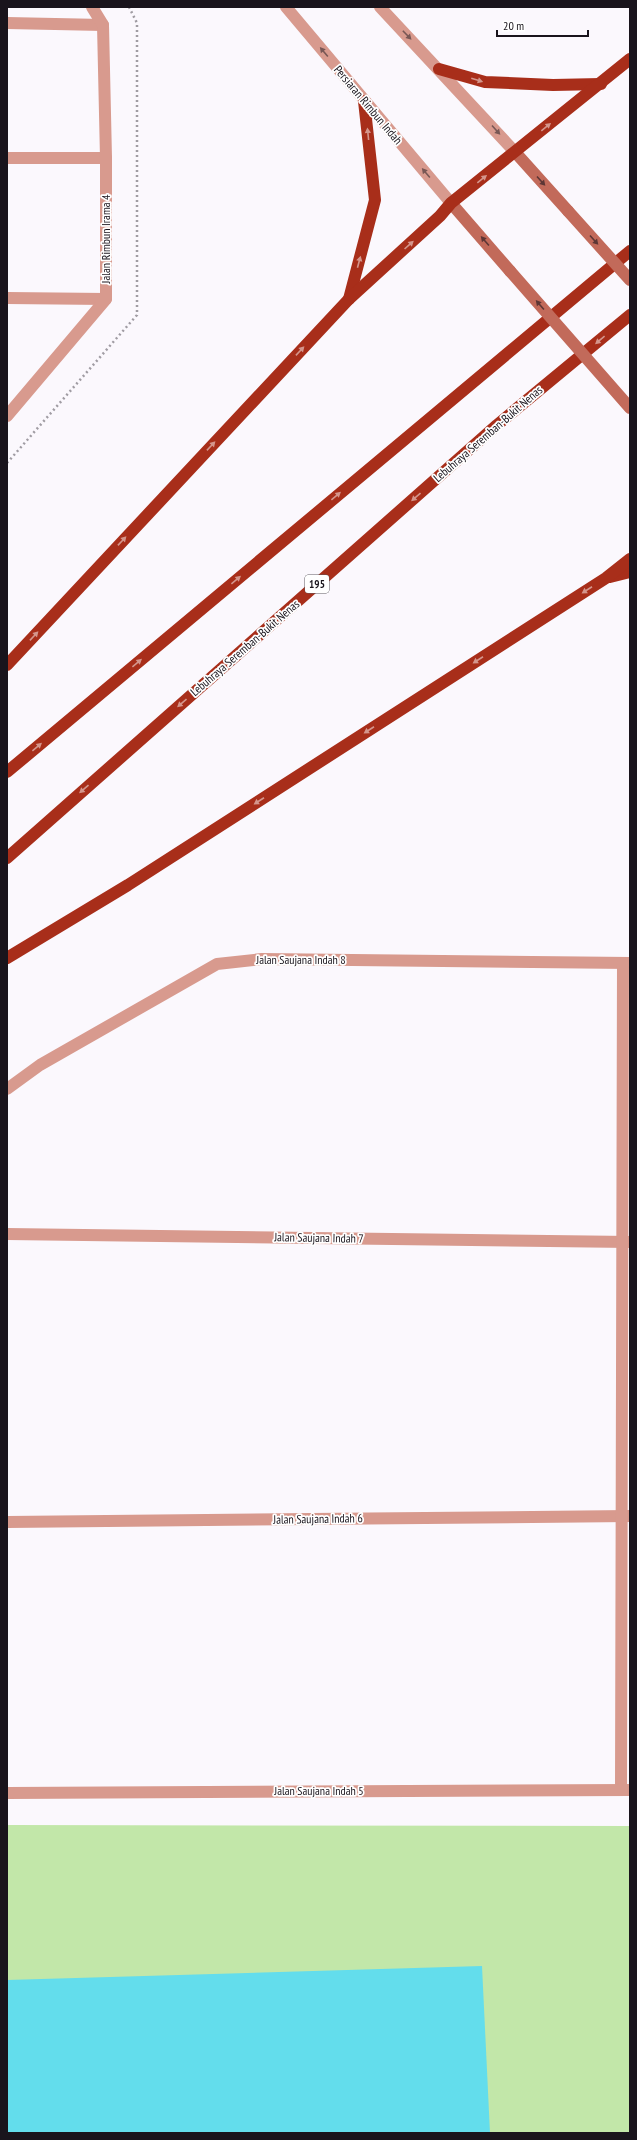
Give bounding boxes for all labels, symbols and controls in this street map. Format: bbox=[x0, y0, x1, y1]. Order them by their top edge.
scale bar bbox=[497, 12, 588, 38]
text: 20 m bbox=[503, 18, 524, 33]
one-way arrow bbox=[402, 30, 412, 40]
one-way arrow bbox=[320, 47, 328, 58]
street label: Persiaran Rimbun Indah bbox=[331, 62, 406, 147]
one-way arrow bbox=[471, 77, 483, 83]
one-way arrow bbox=[540, 123, 551, 132]
one-way arrow bbox=[491, 125, 500, 135]
one-way arrow bbox=[364, 128, 371, 140]
one-way arrow bbox=[421, 168, 430, 179]
one-way arrow bbox=[476, 174, 487, 183]
one-way arrow bbox=[537, 176, 546, 186]
street label: Jalan Rimbun Irama 4 bbox=[98, 194, 113, 284]
one-way arrow bbox=[589, 234, 598, 245]
one-way arrow bbox=[480, 236, 489, 247]
one-way arrow bbox=[403, 240, 414, 249]
one-way arrow bbox=[356, 255, 362, 268]
one-way arrow bbox=[535, 300, 544, 310]
one-way arrow bbox=[595, 336, 605, 345]
one-way arrow bbox=[295, 346, 305, 356]
street label: Lebuhraya Seremban-Bukit Nenas bbox=[430, 382, 545, 485]
one-way arrow bbox=[206, 441, 216, 451]
one-way arrow bbox=[331, 492, 341, 501]
one-way arrow bbox=[411, 492, 421, 502]
one-way arrow bbox=[118, 536, 127, 546]
one-way arrow bbox=[231, 575, 242, 584]
road number: 195 bbox=[305, 575, 329, 593]
one-way arrow bbox=[582, 586, 593, 594]
street label: Lebuhraya Seremban-Bukit Nenas bbox=[187, 596, 302, 699]
one-way arrow bbox=[29, 631, 38, 641]
one-way arrow bbox=[473, 656, 483, 664]
one-way arrow bbox=[131, 659, 142, 668]
one-way arrow bbox=[177, 699, 187, 708]
one-way arrow bbox=[363, 727, 374, 734]
one-way arrow bbox=[32, 742, 42, 751]
one-way arrow bbox=[79, 785, 90, 794]
one-way arrow bbox=[253, 797, 265, 804]
street label: Jalan Saujana Indah 8 bbox=[255, 952, 346, 967]
street label: Jalan Saujana Indah 7 bbox=[273, 1229, 364, 1246]
street label: Jalan Saujana Indah 6 bbox=[272, 1510, 363, 1527]
street label: Jalan Saujana Indah 5 bbox=[273, 1783, 364, 1798]

